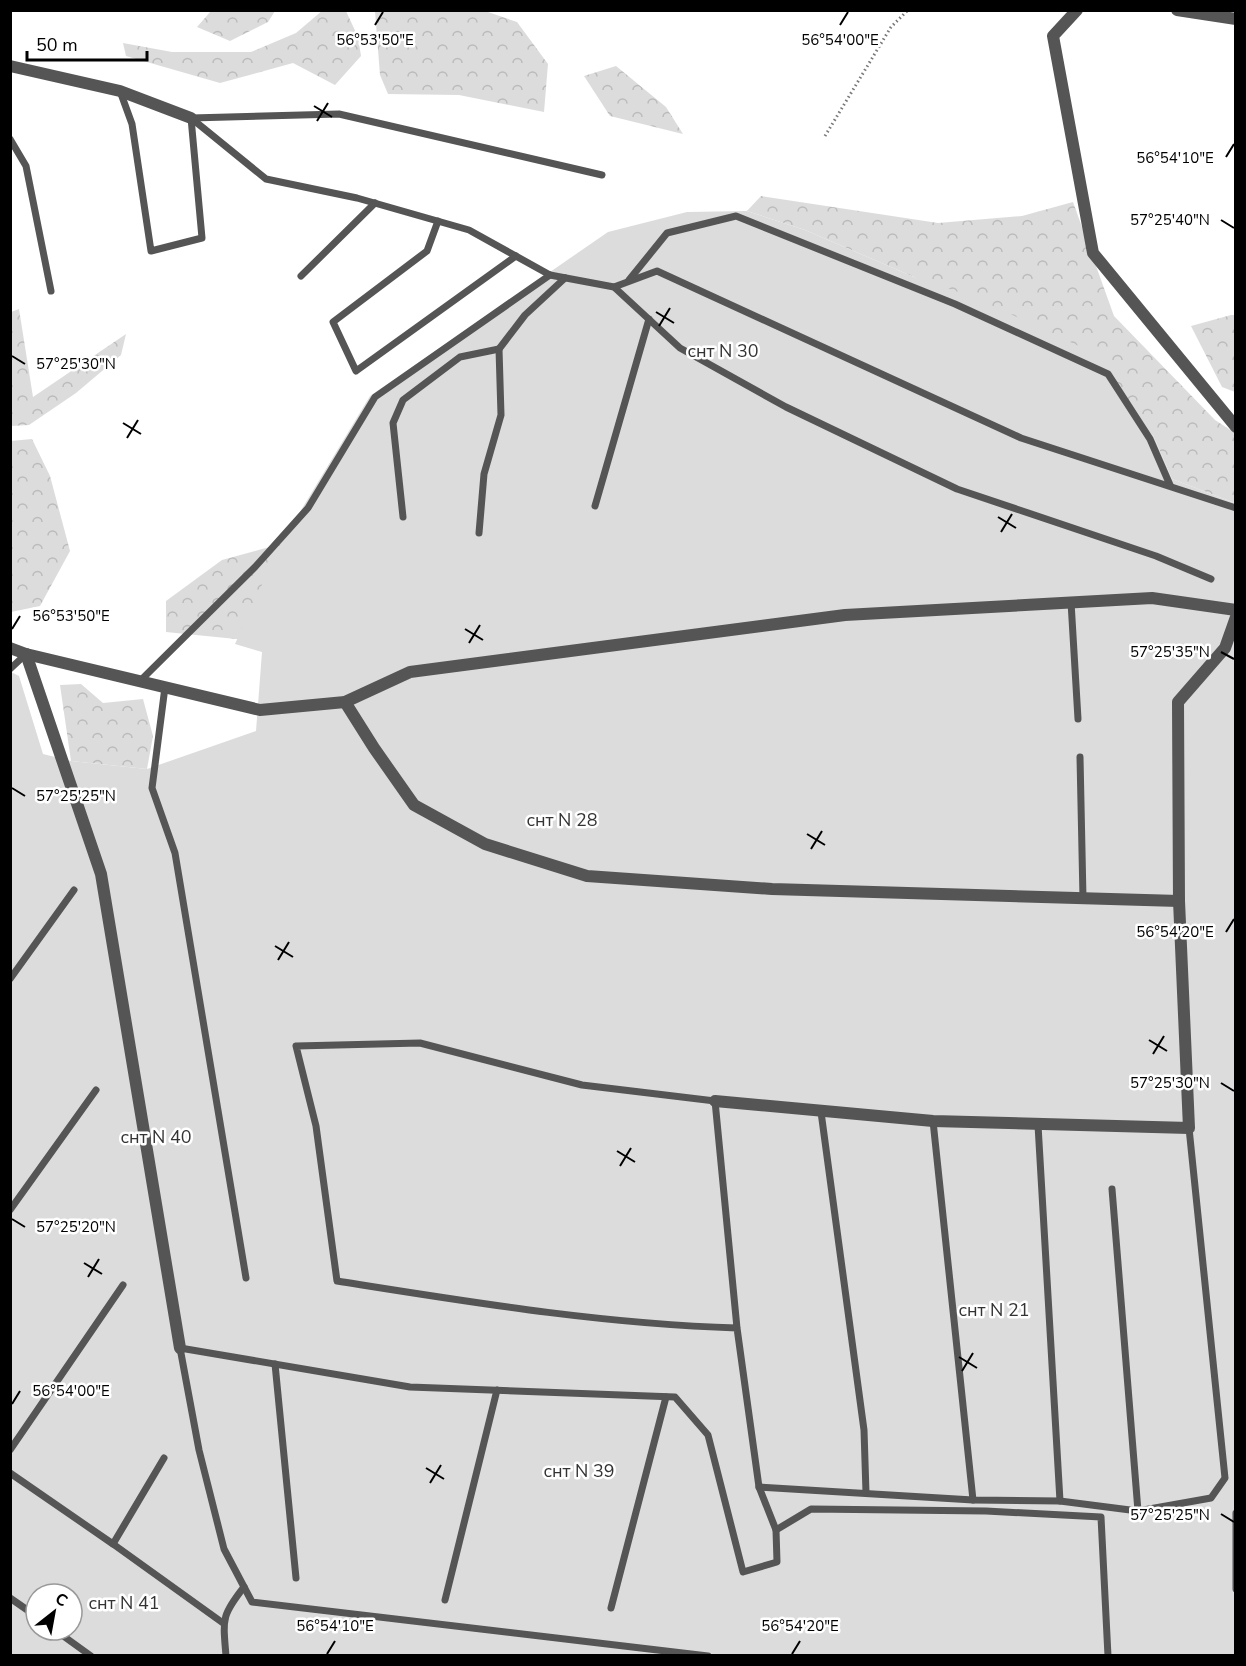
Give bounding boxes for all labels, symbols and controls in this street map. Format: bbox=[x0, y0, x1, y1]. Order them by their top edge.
scale bar bbox=[27, 24, 147, 62]
text: 56°53'50"E bbox=[336, 30, 414, 50]
text: 56°54'00"E bbox=[801, 30, 879, 50]
text: 50 m bbox=[36, 33, 78, 57]
text: 56°54'10"E bbox=[1136, 148, 1214, 168]
text: 57°25'40"N bbox=[1130, 210, 1210, 230]
park label: снт N 30 bbox=[687, 339, 759, 363]
text: 57°25'30"N bbox=[36, 354, 116, 374]
text: 56°53'50"E bbox=[32, 606, 110, 626]
text: 57°25'35"N bbox=[1130, 642, 1210, 662]
text: 57°25'25"N bbox=[36, 786, 116, 806]
park label: снт N 28 bbox=[526, 808, 598, 832]
text: 56°54'20"E bbox=[1136, 922, 1214, 942]
text: 57°25'30"N bbox=[1130, 1073, 1210, 1093]
park label: снт N 40 bbox=[120, 1125, 192, 1149]
text: 57°25'20"N bbox=[36, 1217, 116, 1237]
park label: снт N 21 bbox=[958, 1298, 1030, 1322]
text: 56°54'00"E bbox=[32, 1381, 110, 1401]
park label: снт N 39 bbox=[543, 1459, 615, 1483]
text: 57°25'25"N bbox=[1130, 1505, 1210, 1525]
north arrow bbox=[24, 1582, 84, 1642]
text: С bbox=[51, 1588, 72, 1612]
park label: снт N 41 bbox=[88, 1591, 160, 1615]
text: 56°54'10"E bbox=[296, 1616, 374, 1636]
text: 56°54'20"E bbox=[761, 1616, 839, 1636]

